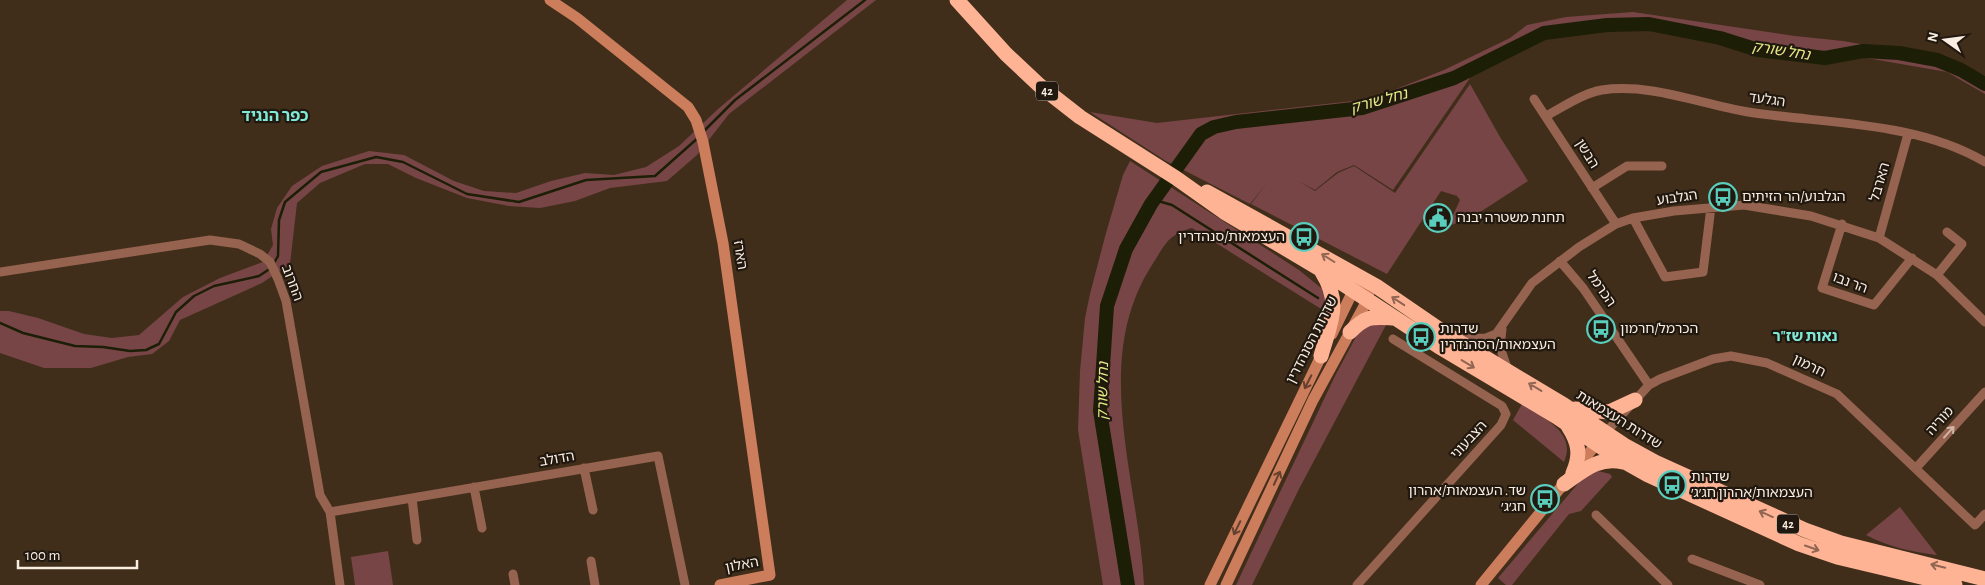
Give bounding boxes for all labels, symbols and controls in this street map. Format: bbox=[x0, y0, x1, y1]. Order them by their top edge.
north arrow bbox=[1920, 15, 1970, 65]
text: N bbox=[1925, 31, 1941, 44]
water label: נחל שורק bbox=[1751, 39, 1812, 63]
road number: 42 bbox=[1036, 82, 1058, 100]
water label: נחל שורק bbox=[1349, 86, 1410, 116]
street label: הגלעד bbox=[1748, 90, 1786, 110]
district label: כפר הנגיד bbox=[242, 108, 308, 124]
street label: הבשן bbox=[1573, 137, 1601, 171]
street label: הארבל bbox=[1868, 161, 1892, 203]
bus stop icon: הגלבוע/הר הזיתים bbox=[1708, 182, 1738, 212]
street label: הגלבוע bbox=[1656, 188, 1698, 208]
place label: הגלבוע/הר הזיתים bbox=[1742, 190, 1845, 204]
public building icon: תחנת משטרה יבנה bbox=[1423, 203, 1453, 233]
place label: תחנת משטרה יבנה bbox=[1457, 211, 1565, 225]
bus stop icon: העצמאות/סנהדרין bbox=[1289, 222, 1319, 252]
place label: העצמאות/סנהדרין bbox=[1178, 230, 1285, 244]
street label: הארז bbox=[731, 239, 749, 271]
one-way arrow bbox=[1321, 253, 1335, 263]
street label: החרוב bbox=[279, 263, 305, 303]
street label: הכרמל bbox=[1584, 269, 1618, 309]
street label: הר נבו bbox=[1831, 270, 1869, 296]
street label: שדרות הסנהדרין bbox=[1284, 294, 1340, 386]
one-way arrow bbox=[1391, 295, 1405, 305]
bus stop icon: הכרמל/חרמון bbox=[1586, 314, 1616, 344]
bus stop icon: שדרות העצמאות/הסהנדרין bbox=[1406, 322, 1436, 352]
place label: שדרות העצמאות/הסהנדרין bbox=[1440, 322, 1556, 352]
place label: הכרמל/חרמון bbox=[1620, 322, 1698, 336]
district label: נאות שז"ר bbox=[1772, 329, 1838, 344]
street label: חרמון bbox=[1790, 352, 1828, 380]
one-way arrow bbox=[1460, 359, 1474, 369]
water label: נחל שורק bbox=[1095, 360, 1111, 420]
one-way arrow bbox=[1303, 374, 1313, 389]
one-way arrow bbox=[1528, 382, 1543, 392]
street label: שדרות העצמאות bbox=[1574, 388, 1664, 452]
street label: מוריה bbox=[1924, 404, 1956, 438]
street label: הצבעוני bbox=[1448, 418, 1490, 462]
one-way arrow bbox=[1943, 426, 1955, 439]
street label: הדולב bbox=[538, 449, 576, 469]
one-way arrow bbox=[1272, 470, 1282, 485]
bus stop icon: שדרות העצמאות/אהרון חג׳ג׳ bbox=[1657, 470, 1687, 500]
place label: שדרות העצמאות/אהרון חג׳ג׳ bbox=[1691, 470, 1813, 500]
place label: שד. העצמאות/אהרון חג׳ג׳ bbox=[1408, 484, 1526, 514]
bus stop icon: שד. העצמאות/אהרון חג׳ג׳ bbox=[1530, 484, 1560, 514]
one-way arrow bbox=[1759, 509, 1774, 518]
road number: 42 bbox=[1777, 514, 1799, 534]
one-way arrow bbox=[1232, 520, 1241, 535]
scale bar bbox=[18, 538, 136, 570]
one-way arrow bbox=[1804, 544, 1820, 554]
text: 100 m bbox=[25, 548, 60, 563]
street label: האלון bbox=[724, 555, 760, 575]
one-way arrow bbox=[1930, 561, 1946, 570]

